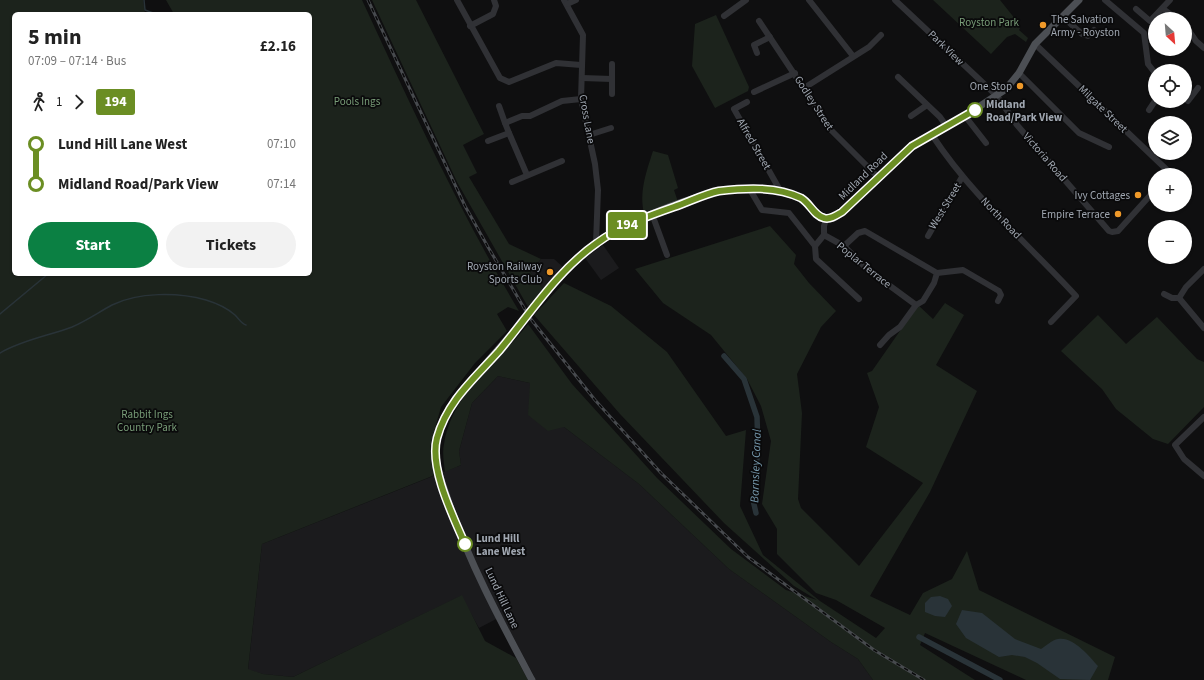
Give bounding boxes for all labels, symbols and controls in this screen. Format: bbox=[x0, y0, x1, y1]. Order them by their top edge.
place label: The Salvation Army - Royston bbox=[1051, 12, 1120, 40]
north arrow bbox=[1148, 12, 1192, 56]
map controls bbox=[1148, 12, 1192, 264]
park label: Royston Park bbox=[959, 15, 1020, 30]
marker: The Salvation Army - Royston bbox=[1038, 20, 1048, 30]
text: 5 min bbox=[28, 21, 82, 53]
street label: Park View bbox=[925, 27, 967, 69]
text: £2.16 bbox=[260, 36, 296, 57]
text: 07:09 – 07:14 · Bus bbox=[28, 52, 126, 70]
button: locate bbox=[1148, 64, 1192, 108]
street label: Godley Street bbox=[791, 73, 837, 133]
place label: One Stop bbox=[970, 79, 1012, 94]
marker: One Stop bbox=[1015, 81, 1025, 91]
street label: Milgate Street bbox=[1075, 82, 1131, 136]
icon: walk bbox=[28, 91, 50, 113]
icon: forward bbox=[68, 91, 90, 113]
text: 194 bbox=[104, 92, 127, 112]
text: 1 bbox=[56, 93, 62, 111]
street label: Cross Lane bbox=[575, 93, 599, 145]
park label: Pools Ings bbox=[334, 94, 381, 109]
place label: Midland Road/Park View bbox=[986, 97, 1063, 125]
marker: Midland Road/Park View bbox=[967, 102, 983, 118]
street label: Alfred Street bbox=[733, 116, 775, 173]
button: layers bbox=[1148, 116, 1192, 160]
street label: Victoria Road bbox=[1019, 129, 1071, 185]
text: Lund Hill Lane West bbox=[58, 134, 187, 155]
text: 07:10 bbox=[267, 135, 296, 153]
street label: Midland Road bbox=[835, 149, 891, 203]
button: + bbox=[1148, 168, 1192, 212]
text: Midland Road/Park View bbox=[58, 174, 219, 195]
text: 07:14 bbox=[267, 175, 296, 193]
street label: West Street bbox=[925, 180, 965, 232]
place label: Ivy Cottages bbox=[1075, 188, 1130, 203]
marker: Ivy Cottages bbox=[1133, 190, 1143, 200]
street label: North Road bbox=[977, 194, 1025, 242]
place label: Empire Terrace bbox=[1041, 207, 1111, 222]
marker: Empire Terrace bbox=[1113, 209, 1123, 219]
line badge: 194 bbox=[604, 212, 650, 238]
text: 194 bbox=[616, 215, 638, 235]
button: − bbox=[1148, 220, 1192, 264]
button: Start bbox=[28, 222, 158, 268]
button: Tickets bbox=[166, 222, 296, 268]
street label: Poplar Terrace bbox=[834, 238, 895, 292]
place label: Royston Railway Sports Club bbox=[467, 259, 542, 287]
marker: Royston Railway Sports Club bbox=[545, 267, 555, 277]
park label: Rabbit Ings Country Park bbox=[117, 407, 178, 435]
water label: Barnsley Canal bbox=[746, 429, 766, 503]
place label: Lund Hill Lane West bbox=[476, 531, 526, 559]
marker: Lund Hill Lane West bbox=[457, 536, 473, 552]
street label: Lund Hill Lane bbox=[481, 565, 523, 631]

